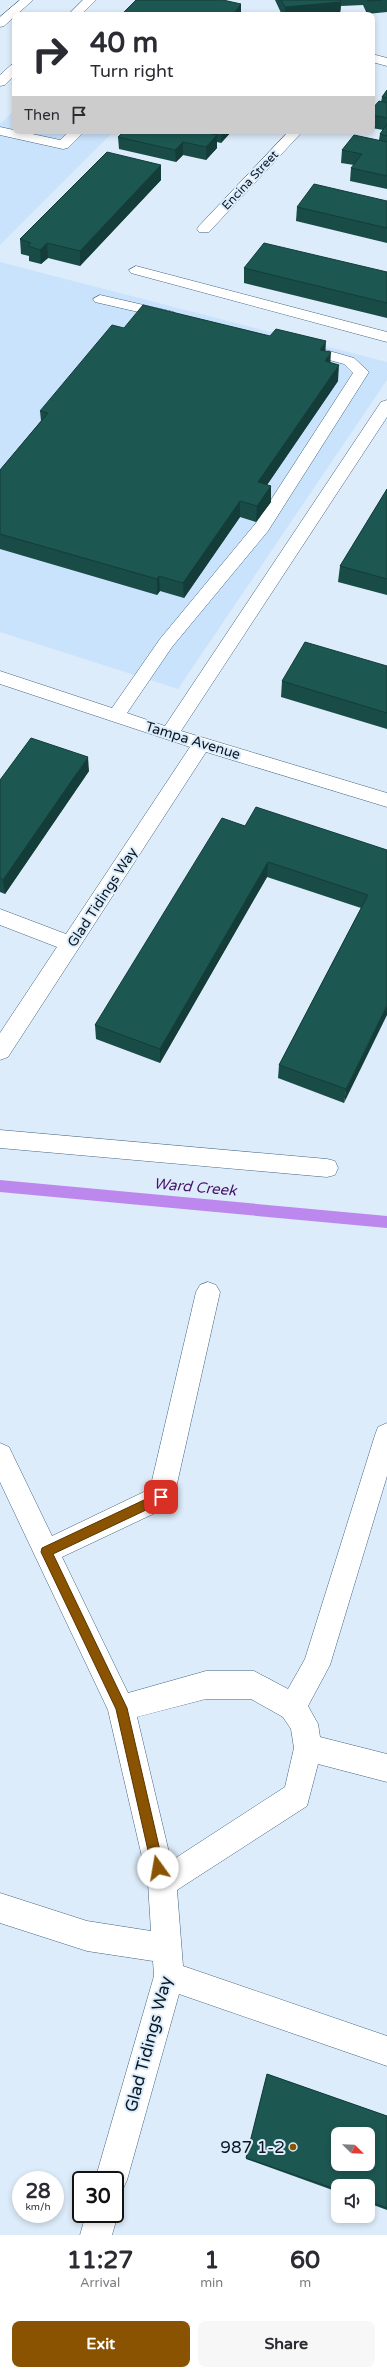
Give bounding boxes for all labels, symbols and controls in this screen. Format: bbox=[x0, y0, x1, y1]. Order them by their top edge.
text: 40 m bbox=[90, 26, 158, 60]
icon: right bbox=[24, 28, 76, 80]
text: Turn right bbox=[90, 60, 174, 82]
icon: arrive bbox=[68, 104, 90, 126]
text: Then bbox=[24, 106, 60, 124]
street label: Encina Street bbox=[219, 147, 281, 212]
street label: Tampa Avenue bbox=[143, 718, 243, 763]
street label: Glad Tidings Way bbox=[64, 844, 141, 950]
water label: Ward Creek bbox=[153, 1174, 239, 1200]
pin bbox=[144, 1480, 178, 1514]
icon: arrive bbox=[150, 1486, 172, 1508]
position arrow bbox=[137, 1847, 179, 1889]
street label: Glad Tidings Way bbox=[120, 1974, 177, 2114]
north arrow bbox=[331, 2127, 375, 2171]
map controls bbox=[331, 2127, 375, 2223]
place label: 987 1-2 bbox=[220, 2137, 285, 2158]
marker: 987 1-2 bbox=[288, 2142, 298, 2152]
speed limit sign: 30 bbox=[72, 2171, 124, 2223]
button: sound bbox=[331, 2179, 375, 2223]
text: 28 bbox=[25, 2180, 51, 2204]
text: km/h bbox=[25, 2201, 51, 2213]
text: 11:27 bbox=[67, 2246, 133, 2275]
text: 1 bbox=[204, 2246, 219, 2275]
text: 60 bbox=[290, 2246, 320, 2275]
text: Arrival bbox=[80, 2275, 120, 2291]
text: min bbox=[200, 2275, 223, 2291]
text: m bbox=[299, 2275, 311, 2291]
button: Exit bbox=[12, 2321, 190, 2367]
button: Share bbox=[198, 2321, 375, 2367]

